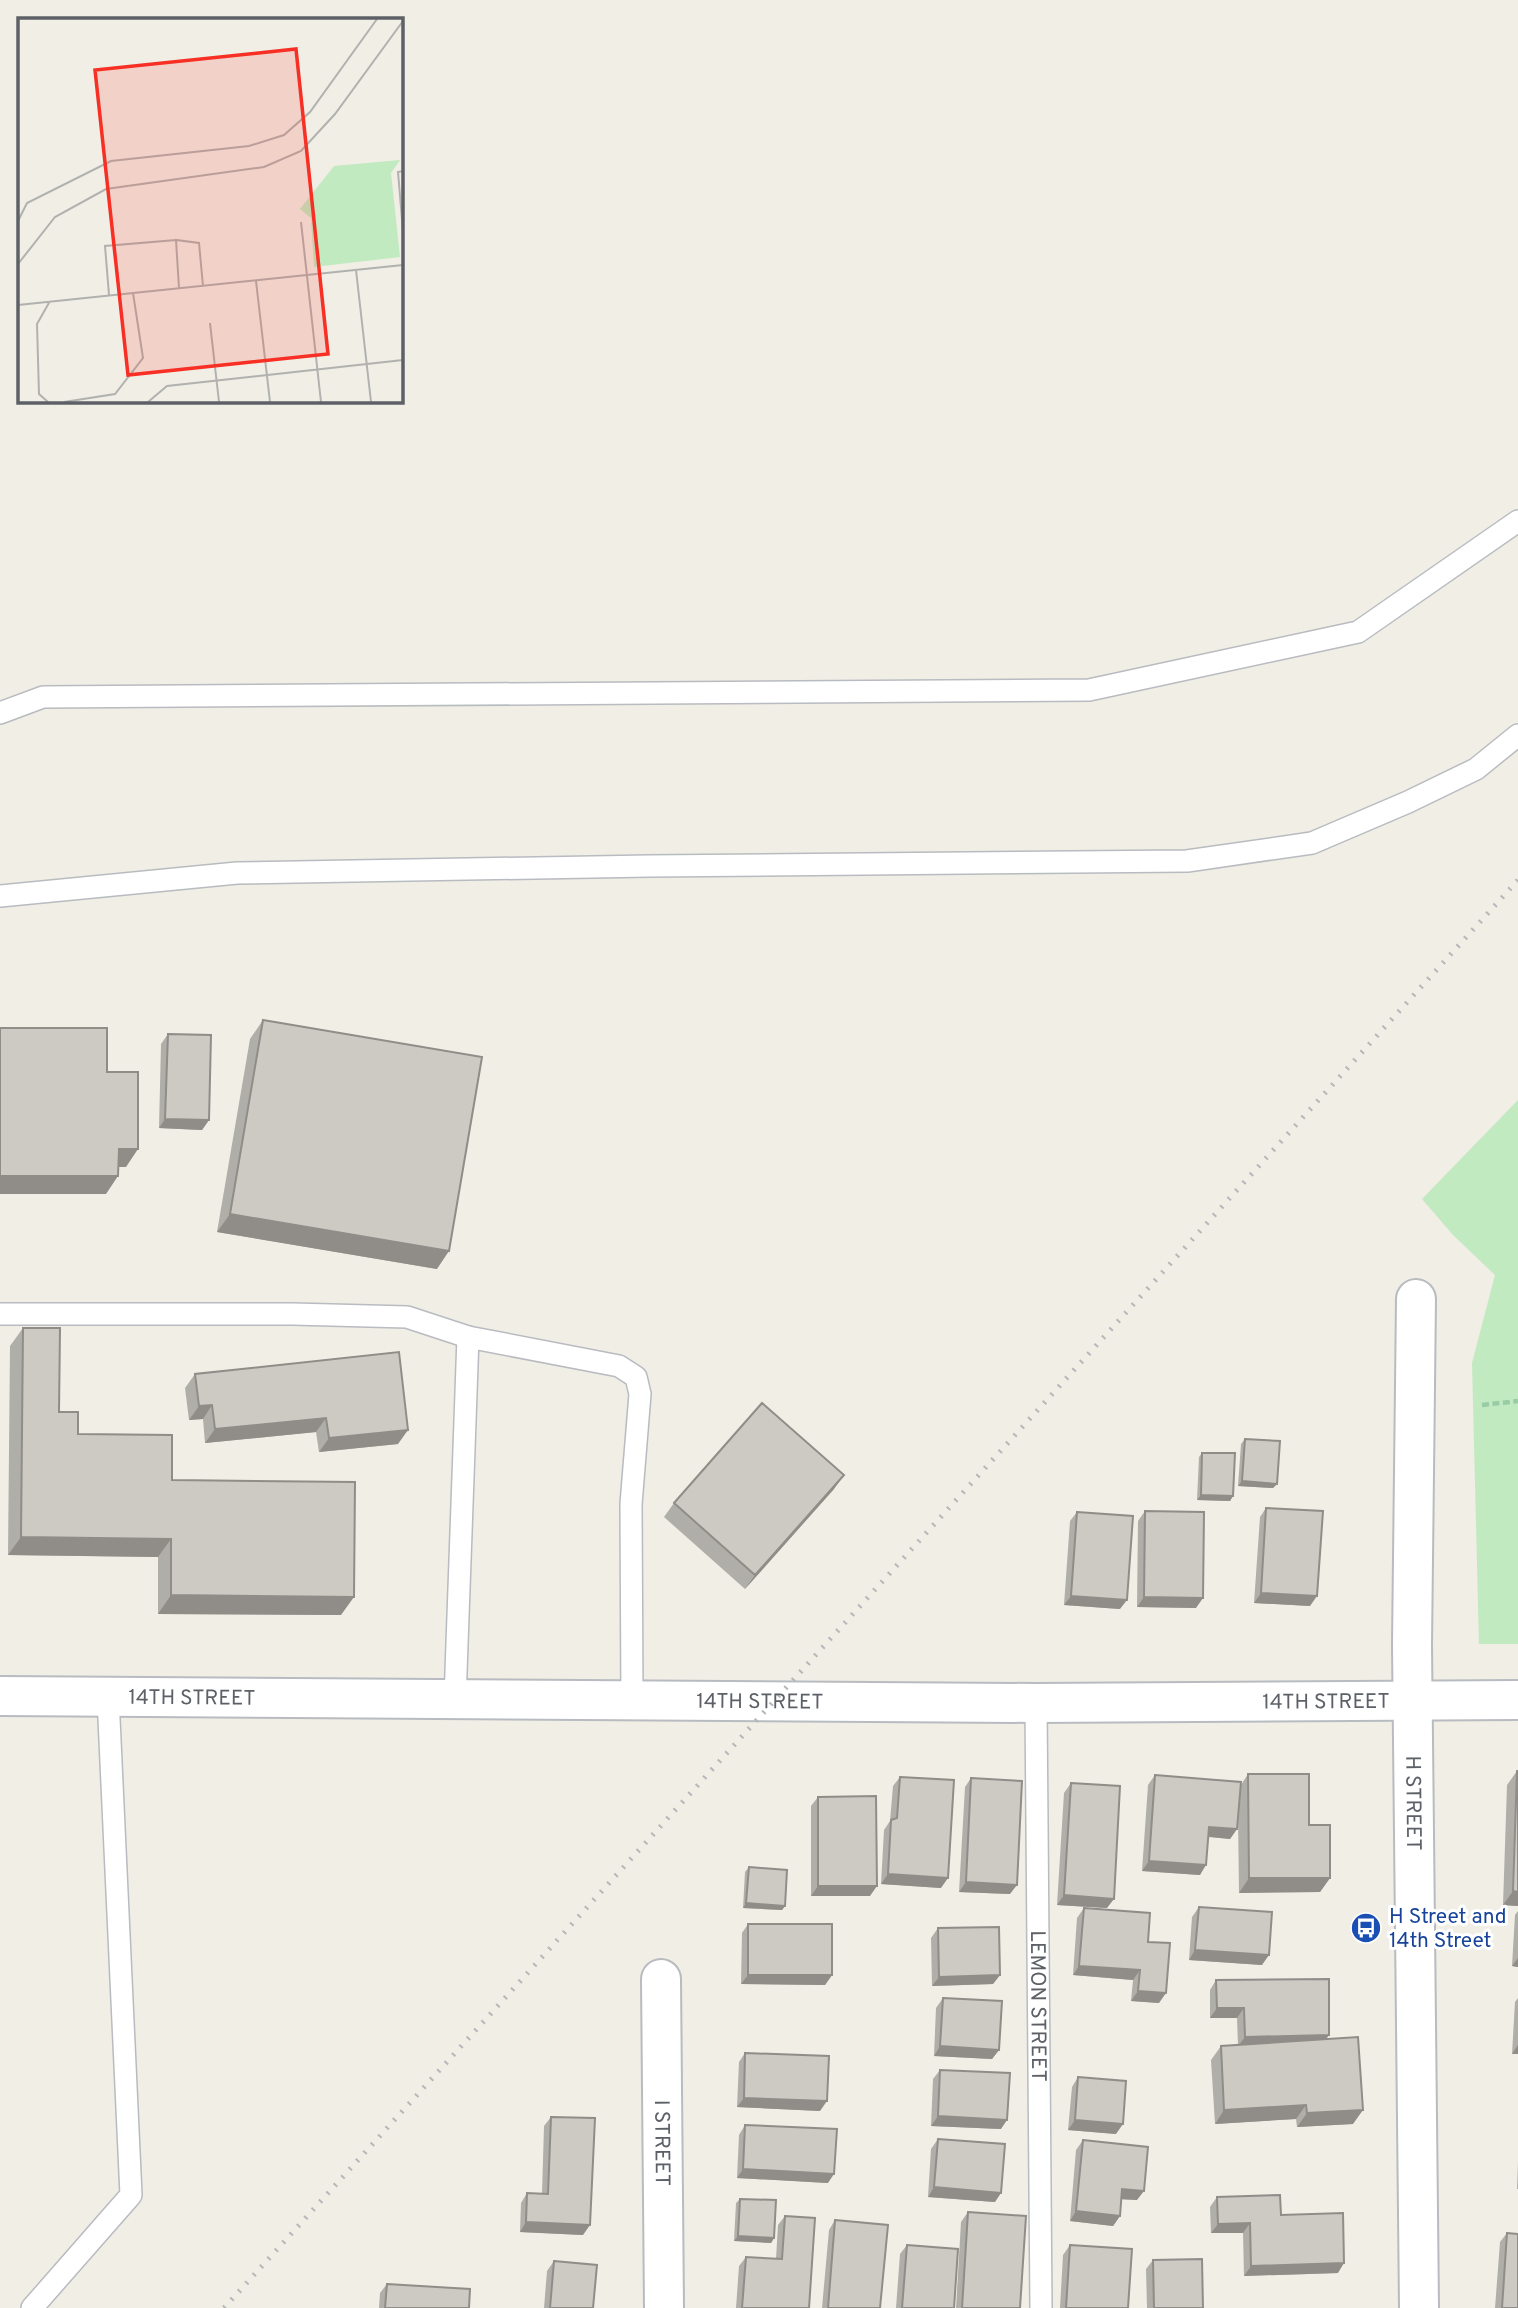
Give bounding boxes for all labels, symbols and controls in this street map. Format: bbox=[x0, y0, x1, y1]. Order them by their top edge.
inset map bbox=[18, 18, 402, 402]
street label: 14TH STREET bbox=[128, 1685, 256, 1713]
street label: 14TH STREET bbox=[696, 1689, 824, 1717]
street label: 14TH STREET bbox=[1262, 1689, 1390, 1717]
street label: H STREET bbox=[1398, 1755, 1426, 1851]
place label: H Street and 14th Street bbox=[1389, 1904, 1507, 1955]
bus stop icon: H Street and 14th Street bbox=[1349, 1911, 1383, 1945]
street label: LEMON STREET bbox=[1023, 1930, 1051, 2082]
street label: I STREET bbox=[647, 2100, 675, 2186]

